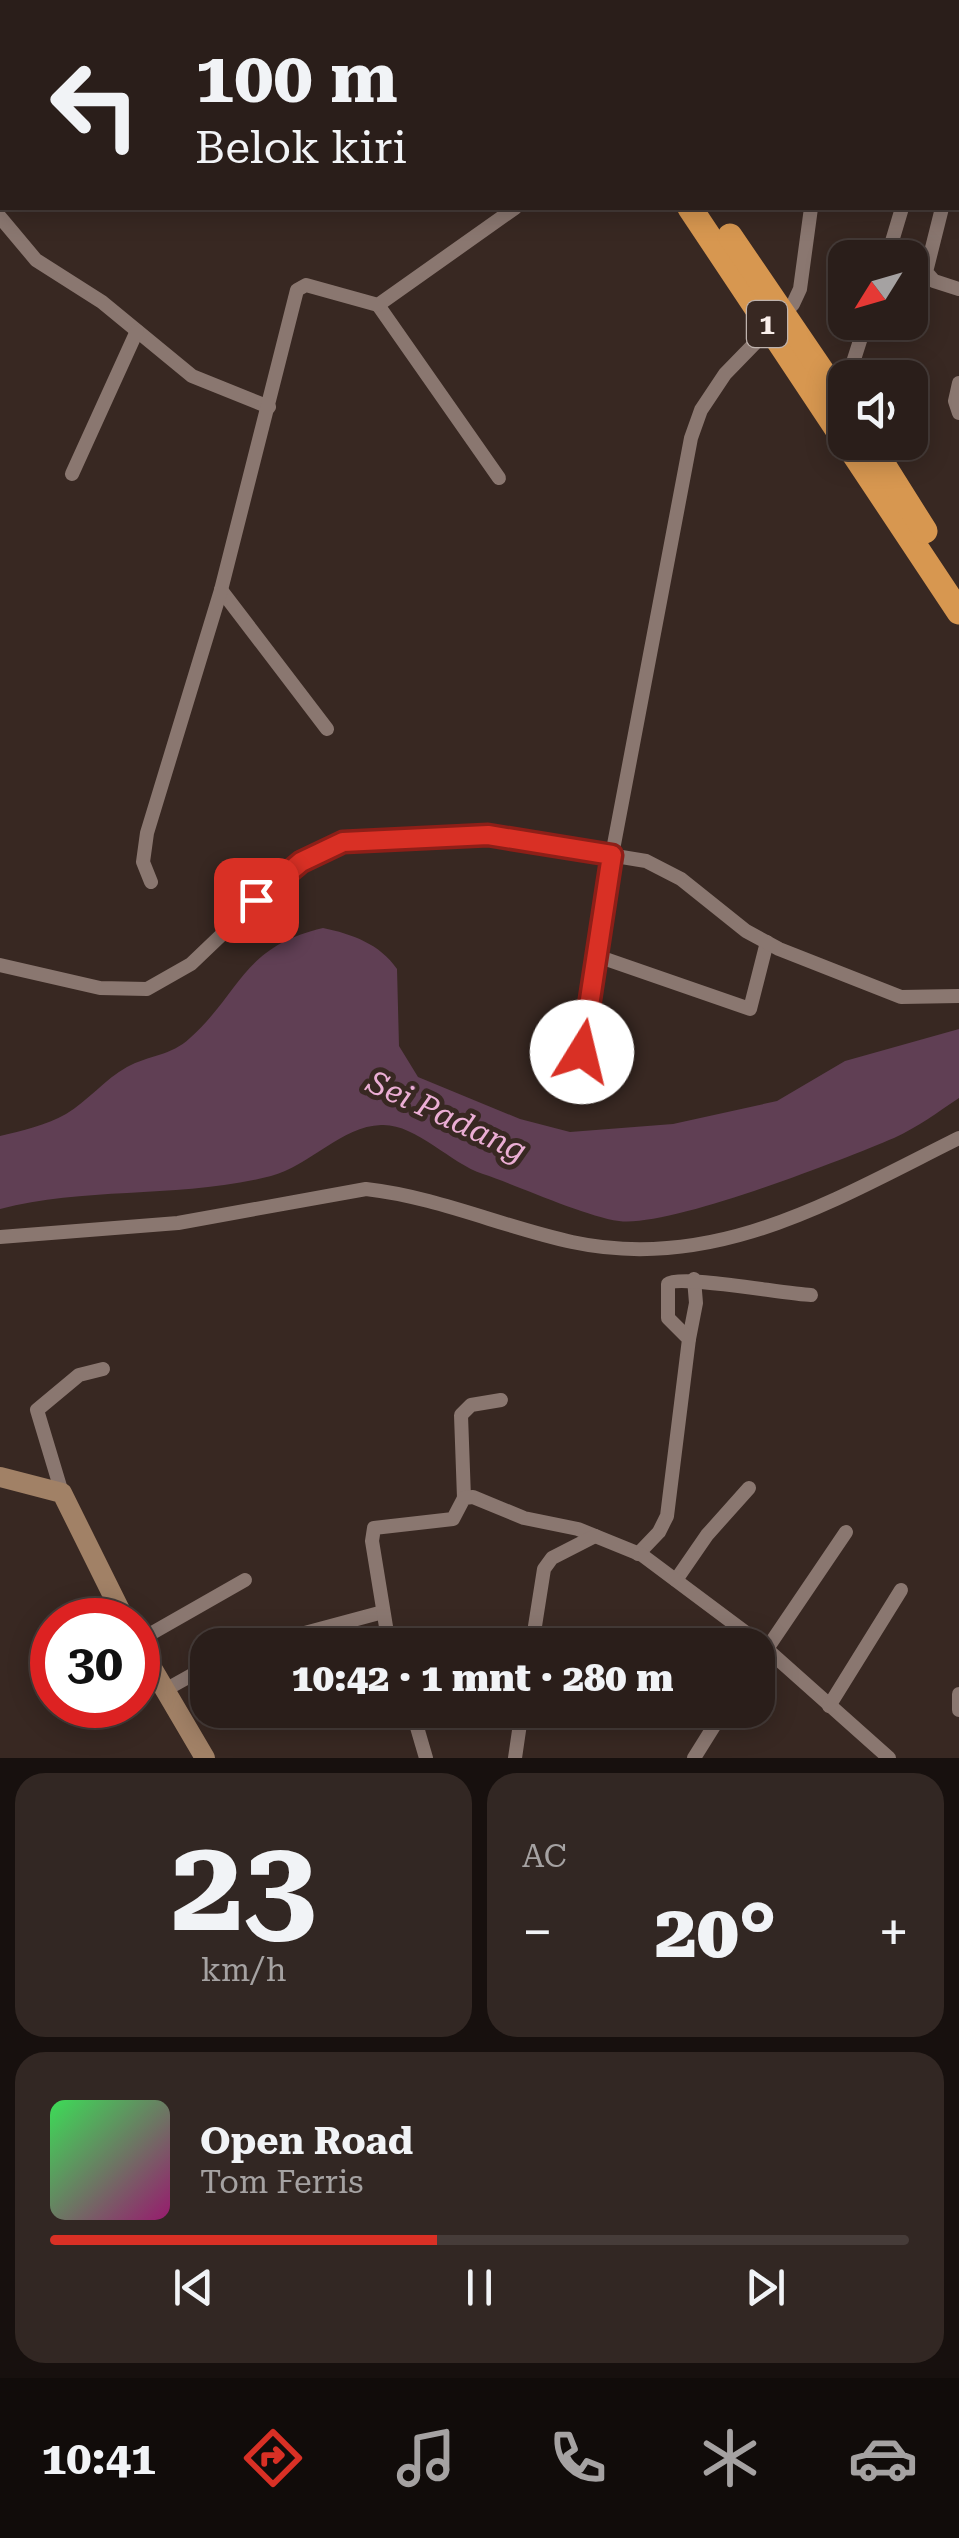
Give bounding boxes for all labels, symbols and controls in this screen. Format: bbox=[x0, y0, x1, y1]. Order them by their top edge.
text: 100 m bbox=[195, 37, 398, 119]
icon: left bbox=[30, 40, 160, 170]
text: Belok kiri bbox=[195, 121, 407, 174]
north arrow bbox=[828, 240, 928, 340]
map controls bbox=[828, 240, 928, 460]
road number: 1 bbox=[747, 301, 787, 347]
button: sound bbox=[828, 360, 928, 460]
pin bbox=[214, 858, 299, 943]
icon: arrive bbox=[229, 873, 284, 928]
position arrow bbox=[530, 1000, 634, 1104]
water label: Sei Padang bbox=[360, 1062, 533, 1169]
speed limit sign: 30 bbox=[30, 1598, 160, 1728]
text: 10:42 · 1 mnt · 280 m bbox=[291, 1656, 674, 1700]
text: 23 bbox=[171, 1809, 316, 1962]
text: AC bbox=[522, 1837, 567, 1875]
text: 20° bbox=[655, 1887, 776, 1975]
text: − bbox=[522, 1900, 553, 1964]
text: + bbox=[878, 1900, 909, 1964]
text: km/h bbox=[201, 1951, 286, 1989]
text: Open Road bbox=[200, 2119, 413, 2163]
text: Tom Ferris bbox=[200, 2163, 363, 2201]
icon: previous bbox=[166, 2260, 221, 2315]
icon: pause bbox=[452, 2260, 507, 2315]
icon: next bbox=[738, 2260, 793, 2315]
icon: directions bbox=[238, 2423, 308, 2493]
icon: music bbox=[391, 2423, 461, 2493]
icon: phone bbox=[543, 2423, 613, 2493]
icon: climate bbox=[695, 2423, 765, 2493]
icon: car bbox=[848, 2423, 918, 2493]
text: 10:41 bbox=[41, 2432, 156, 2485]

